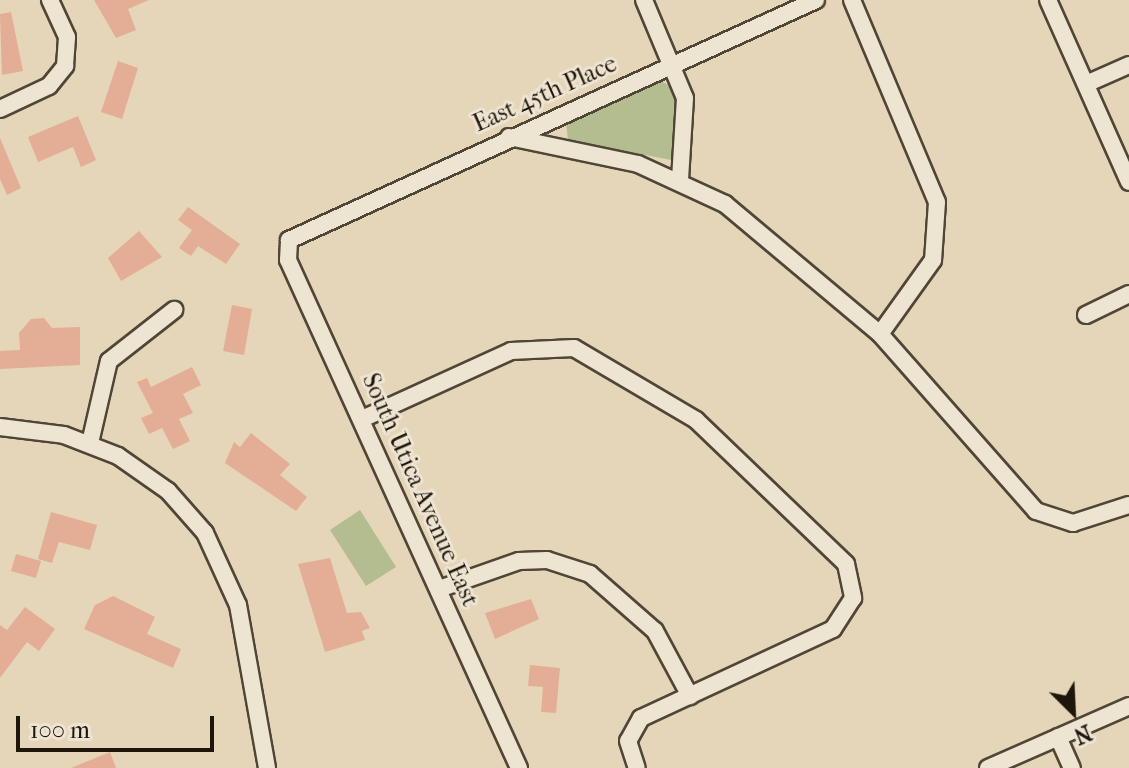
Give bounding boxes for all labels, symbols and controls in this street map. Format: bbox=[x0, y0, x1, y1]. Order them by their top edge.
street label: East 45th Place bbox=[469, 50, 621, 138]
street label: South Utica Avenue East bbox=[356, 369, 484, 611]
north arrow bbox=[1033, 672, 1113, 752]
scale bar bbox=[20, 700, 218, 750]
text: 100 m bbox=[30, 716, 90, 744]
text: N bbox=[1070, 719, 1096, 749]

